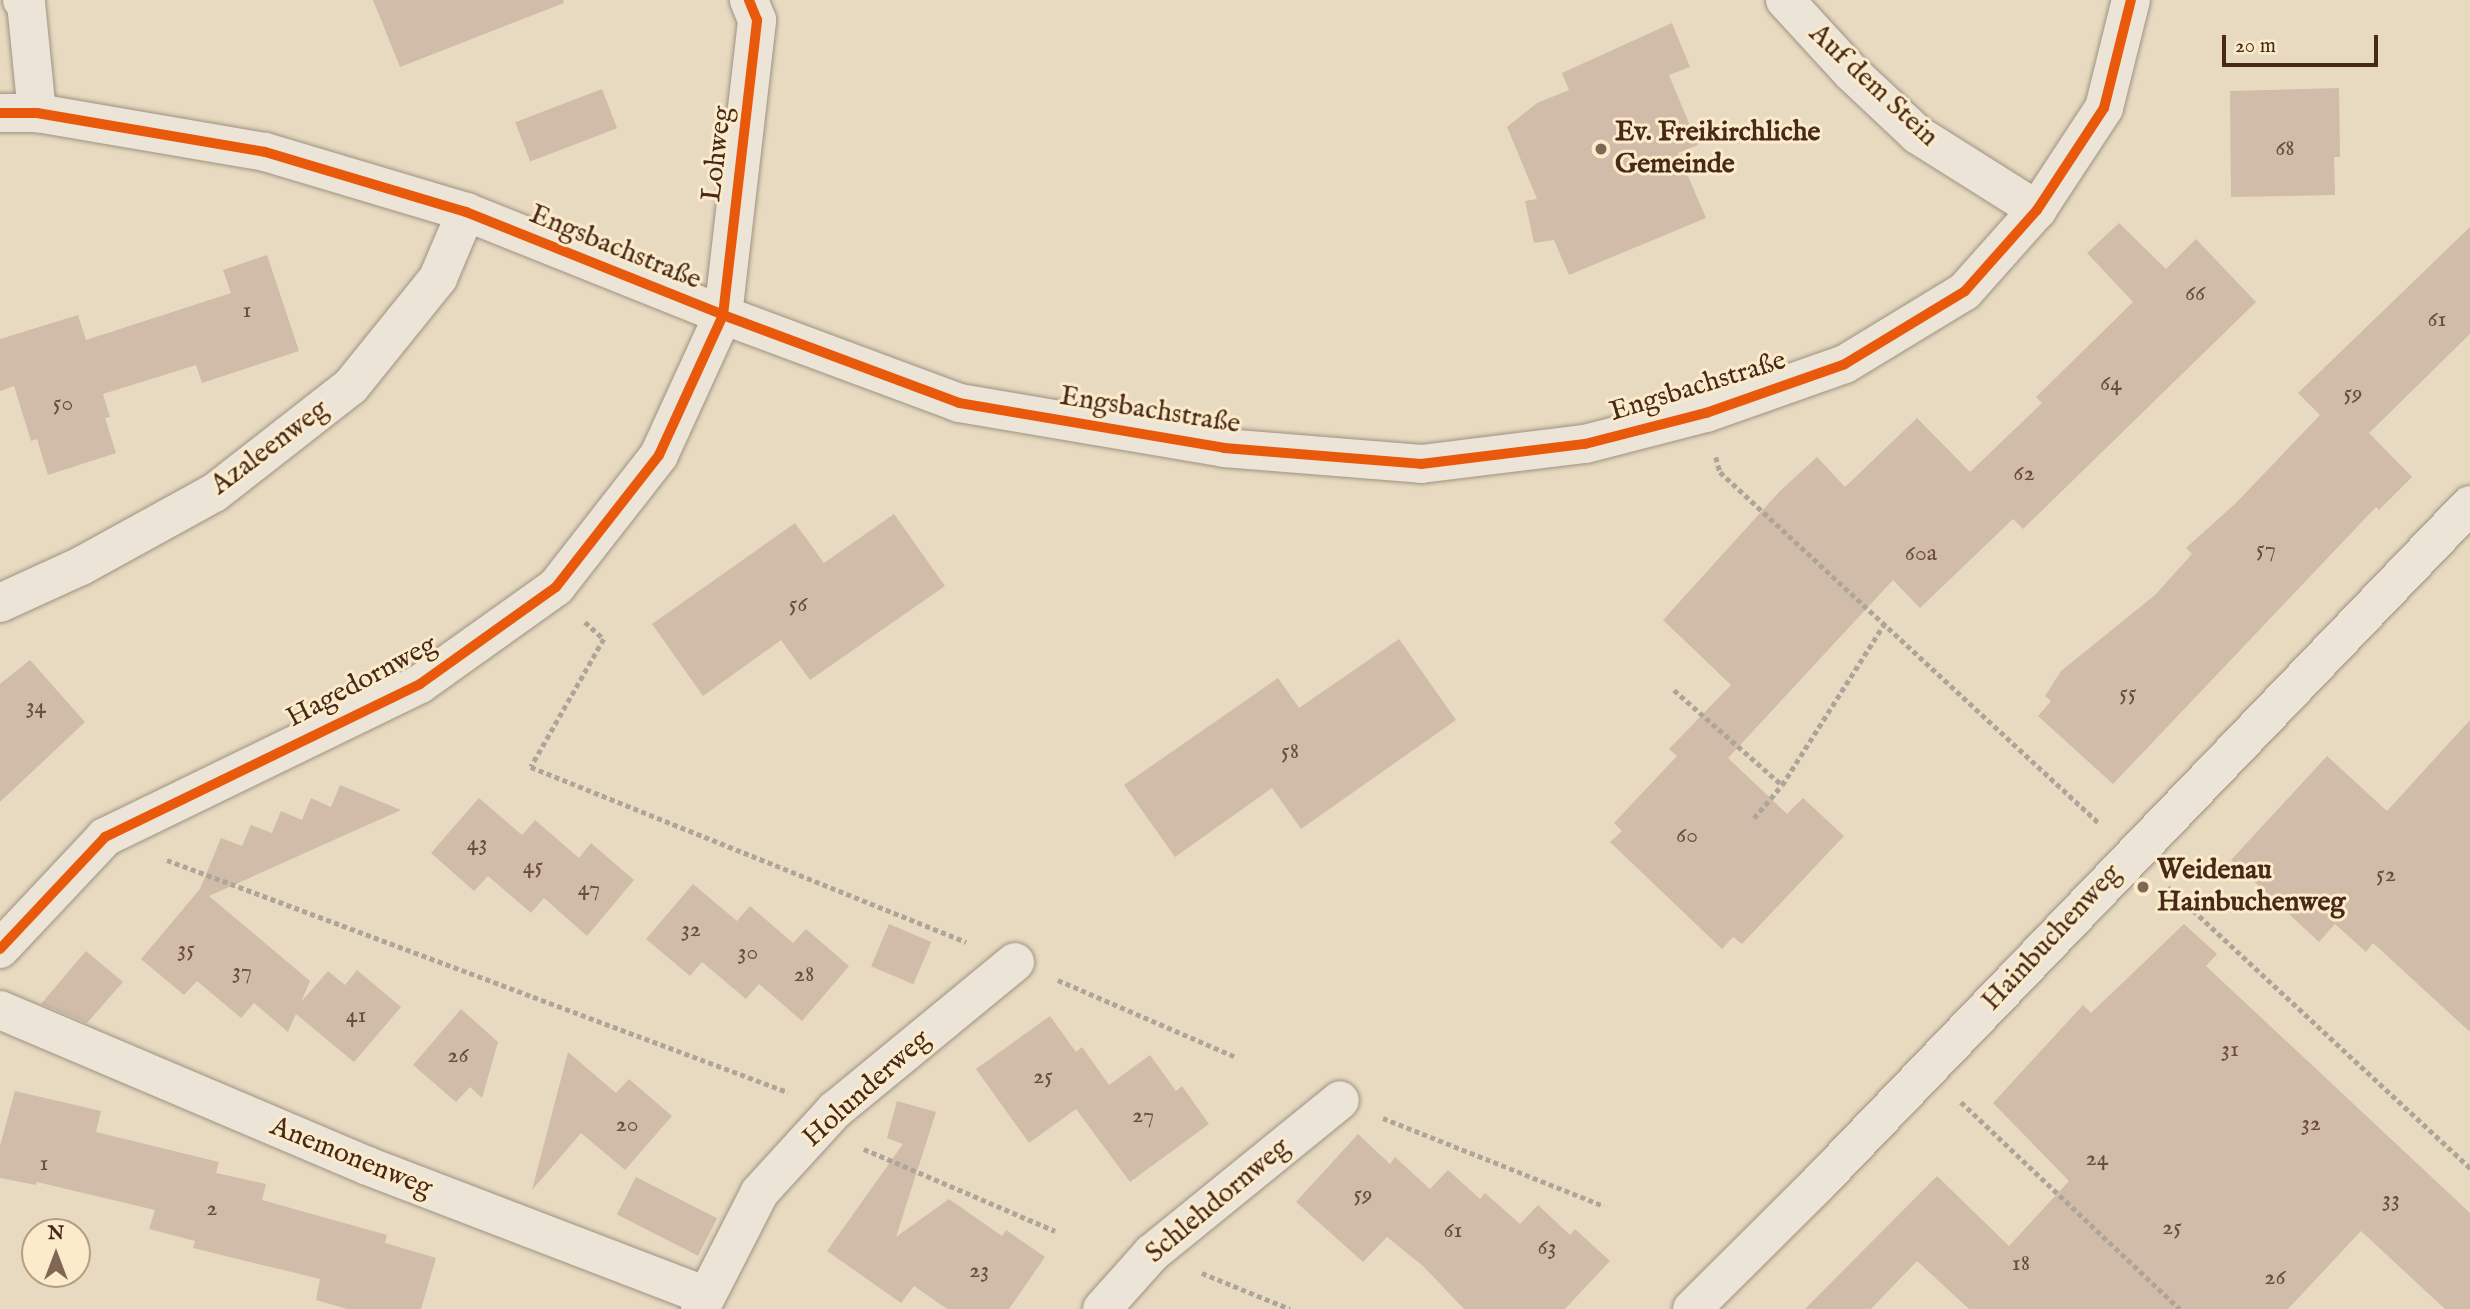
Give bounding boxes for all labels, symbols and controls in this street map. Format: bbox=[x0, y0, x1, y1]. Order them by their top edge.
street label: Auf dem Stein bbox=[1801, 18, 1945, 154]
scale bar bbox=[2225, 21, 2381, 65]
text: 20 m bbox=[2235, 33, 2276, 60]
street label: Lohweg bbox=[695, 104, 741, 204]
place label: Ev. Freikirchliche Gemeinde bbox=[1615, 116, 1820, 182]
house number: 68 bbox=[2275, 135, 2295, 163]
marker: Ev. Freikirchliche Gemeinde bbox=[1593, 141, 1609, 157]
street label: Engsbachstraße bbox=[524, 198, 706, 298]
house number: 66 bbox=[2185, 280, 2205, 308]
house number: 1 bbox=[243, 297, 251, 325]
house number: 61 bbox=[2428, 306, 2446, 334]
street label: Engsbachstraße bbox=[1606, 344, 1790, 430]
house number: 64 bbox=[2100, 370, 2122, 398]
street label: Engsbachstraße bbox=[1057, 380, 1243, 442]
house number: 59 bbox=[2343, 380, 2363, 408]
house number: 50 bbox=[53, 390, 73, 418]
street label: Azaleenweg bbox=[205, 393, 335, 503]
house number: 62 bbox=[2013, 460, 2035, 488]
house number: 57 bbox=[2256, 536, 2276, 564]
house number: 60a bbox=[1905, 540, 1937, 568]
house number: 56 bbox=[789, 591, 807, 619]
street label: Hagedornweg bbox=[281, 628, 443, 736]
house number: 55 bbox=[2119, 680, 2137, 708]
house number: 34 bbox=[26, 693, 46, 721]
house number: 58 bbox=[1281, 738, 1299, 766]
house number: 60 bbox=[1676, 822, 1698, 850]
house number: 43 bbox=[467, 830, 487, 858]
house number: 45 bbox=[523, 853, 543, 881]
place label: Weidenau Hainbuchenweg bbox=[2157, 854, 2345, 920]
street label: Hainbuchenweg bbox=[1975, 858, 2129, 1018]
house number: 52 bbox=[2376, 861, 2396, 889]
house number: 47 bbox=[578, 875, 600, 903]
marker: Weidenau Hainbuchenweg bbox=[2135, 879, 2151, 895]
house number: 32 bbox=[681, 916, 701, 944]
house number: 35 bbox=[177, 936, 195, 964]
house number: 30 bbox=[738, 939, 758, 967]
house number: 37 bbox=[232, 958, 252, 986]
house number: 28 bbox=[794, 961, 814, 989]
house number: 41 bbox=[346, 1002, 366, 1030]
street label: Holunderweg bbox=[796, 1023, 938, 1155]
house number: 31 bbox=[2221, 1036, 2239, 1064]
house number: 26 bbox=[447, 1042, 469, 1070]
house number: 25 bbox=[1033, 1063, 1053, 1091]
house number: 27 bbox=[1132, 1102, 1154, 1130]
street label: Anemonenweg bbox=[265, 1110, 437, 1206]
house number: 32 bbox=[2301, 1110, 2321, 1138]
house number: 20 bbox=[615, 1111, 639, 1139]
street label: Schlehdornweg bbox=[1139, 1131, 1297, 1271]
house number: 24 bbox=[2085, 1145, 2109, 1173]
house number: 1 bbox=[40, 1150, 48, 1178]
house number: 59 bbox=[1353, 1181, 1373, 1209]
house number: 33 bbox=[2382, 1186, 2400, 1214]
house number: 2 bbox=[206, 1195, 218, 1223]
house number: 25 bbox=[2162, 1214, 2182, 1242]
house number: 61 bbox=[1444, 1217, 1462, 1245]
north arrow bbox=[21, 1218, 91, 1288]
text: N bbox=[48, 1222, 64, 1246]
house number: 63 bbox=[1537, 1234, 1557, 1262]
house number: 18 bbox=[2012, 1250, 2030, 1278]
house number: 23 bbox=[969, 1257, 989, 1285]
house number: 26 bbox=[2264, 1264, 2286, 1292]

